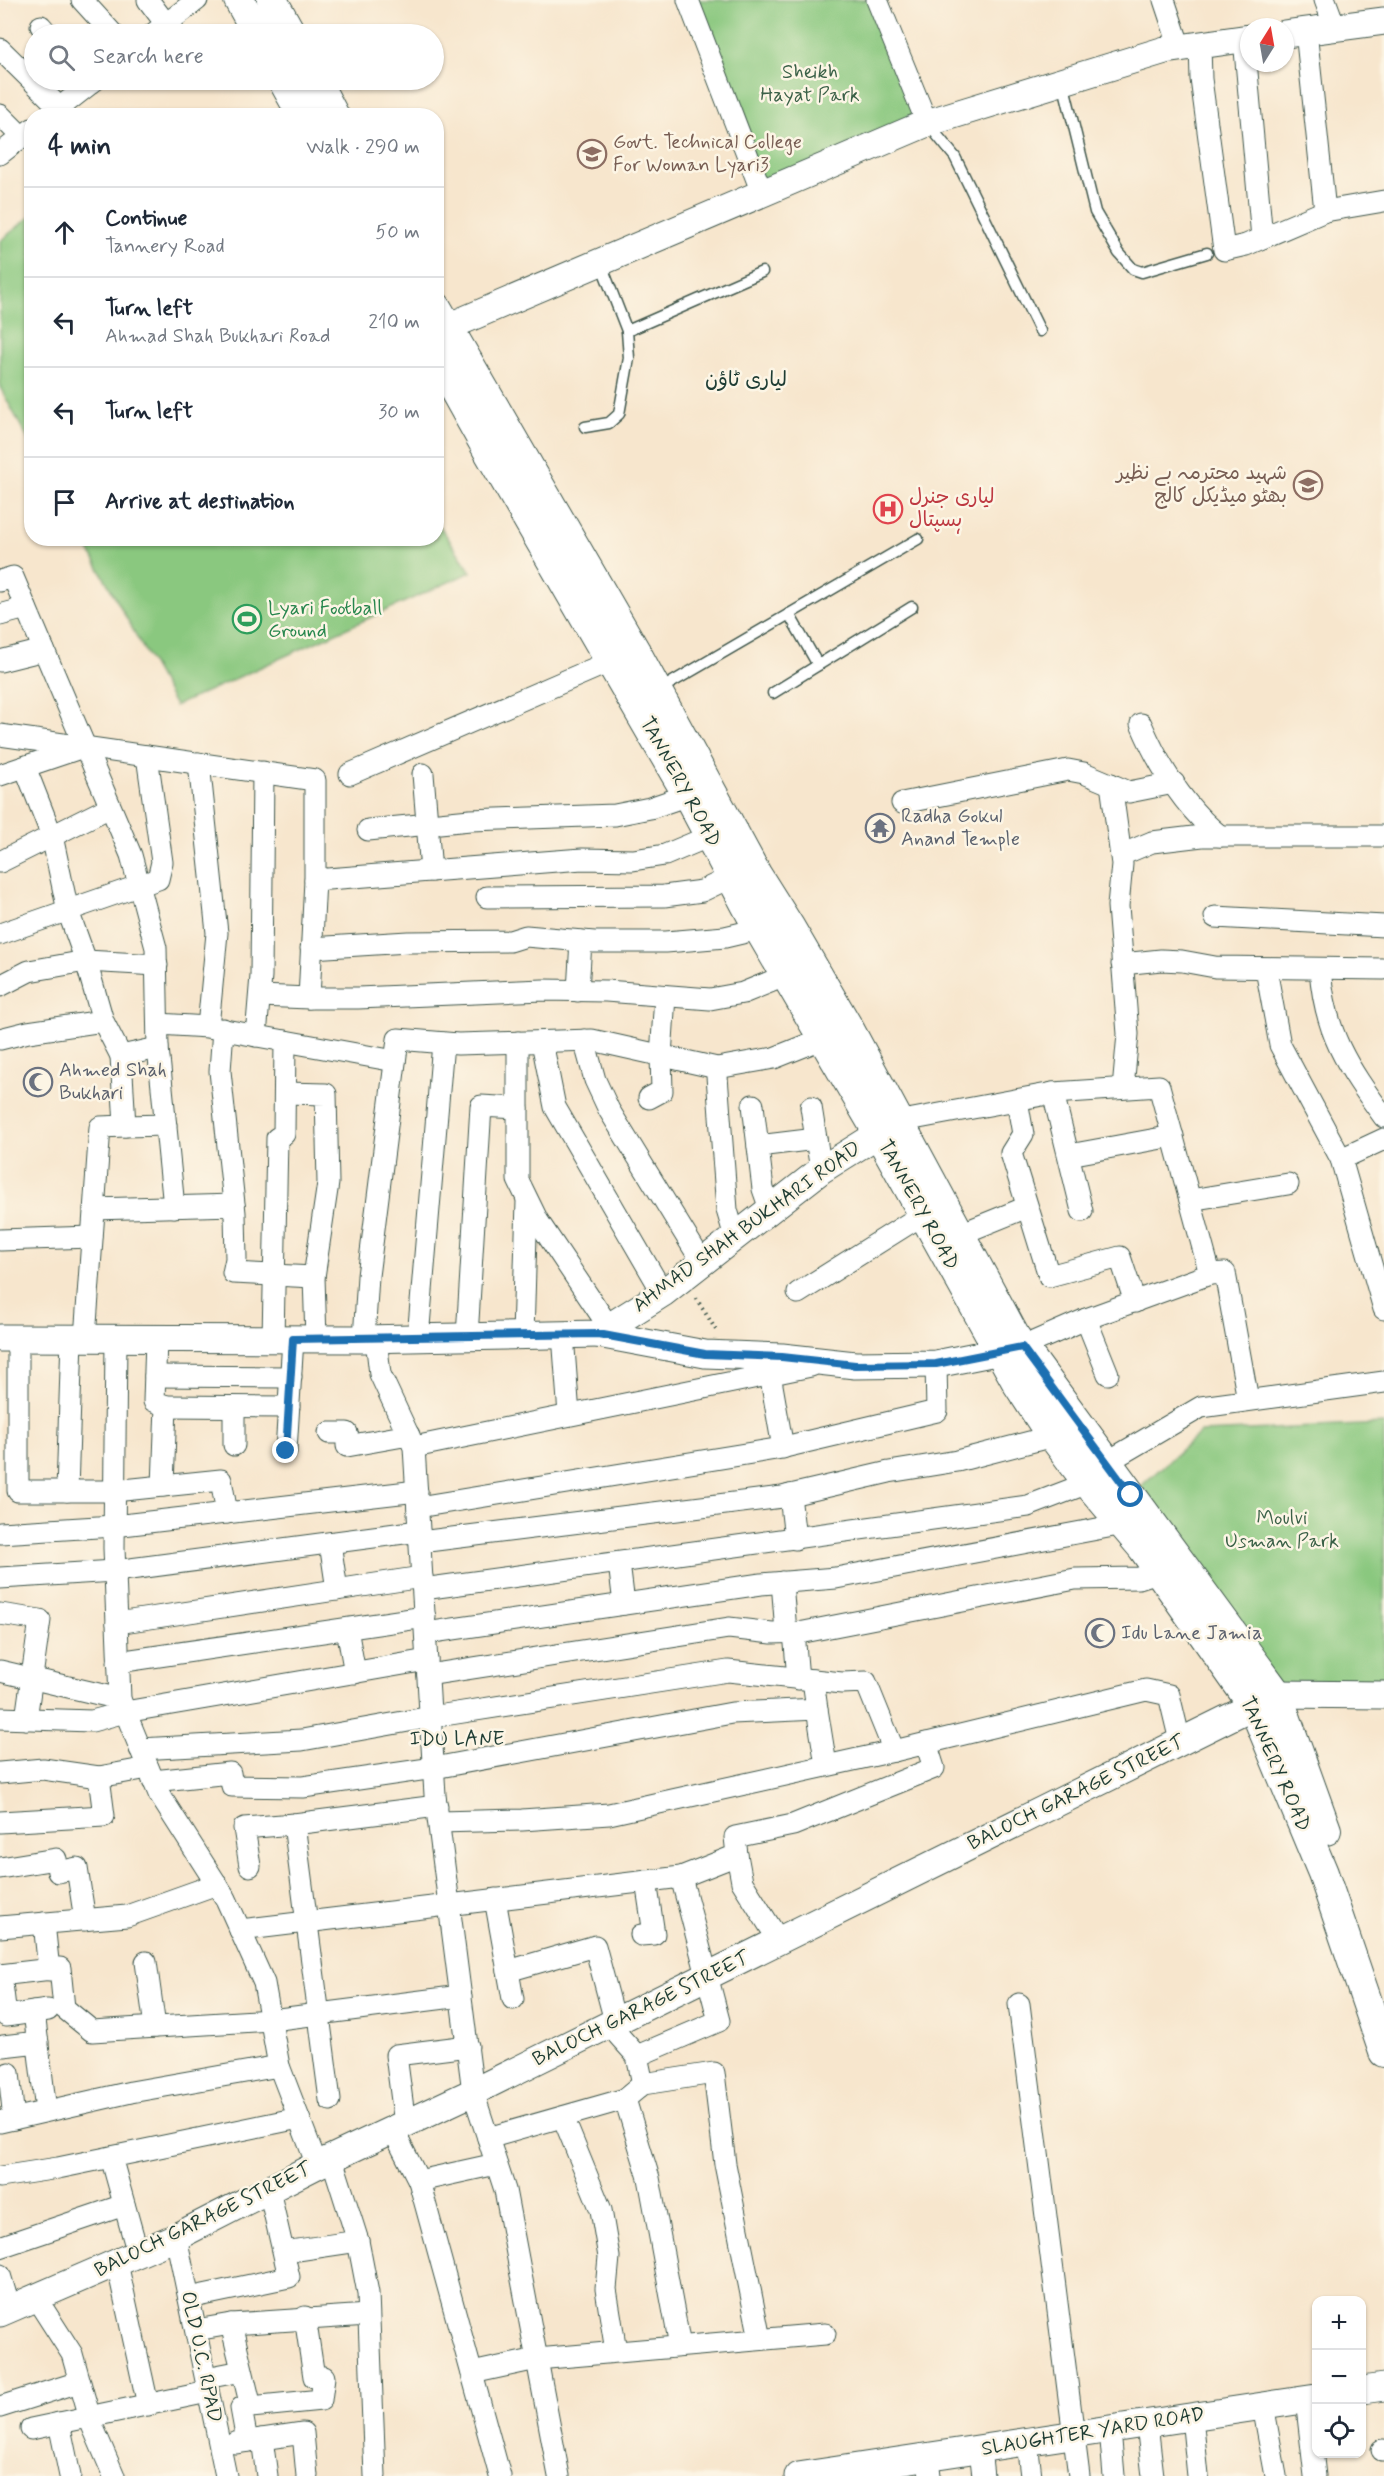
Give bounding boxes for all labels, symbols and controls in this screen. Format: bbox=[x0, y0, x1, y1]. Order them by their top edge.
north arrow bbox=[1240, 18, 1294, 72]
search box bbox=[24, 24, 444, 90]
icon: search bbox=[45, 41, 78, 74]
text: Search here bbox=[93, 43, 204, 71]
park label: Sheikh Hayat Park bbox=[760, 59, 860, 109]
place label: Govt. Technical College For Woman Lyari3 bbox=[613, 129, 802, 179]
text: 4 min bbox=[48, 130, 111, 164]
text: Walk · 290 m bbox=[306, 134, 420, 161]
school or university icon: Govt. Technical College For Woman Lyari3 bbox=[576, 138, 608, 170]
text: Continue bbox=[105, 205, 187, 233]
icon: ahead bbox=[48, 216, 81, 249]
text: 50 m bbox=[375, 219, 420, 246]
text: Tannery Road bbox=[105, 233, 225, 260]
text: Turn left bbox=[105, 295, 193, 323]
icon: left bbox=[48, 306, 81, 339]
text: 210 m bbox=[368, 309, 420, 336]
text: Ahmad Shah Bukhari Road bbox=[105, 323, 330, 350]
district label: لیاری ٹاؤن bbox=[705, 366, 787, 394]
icon: left bbox=[48, 396, 81, 429]
text: Turn left bbox=[105, 398, 193, 426]
text: 30 m bbox=[378, 399, 420, 426]
place label: شہید محترمہ بے نظیر بھٹو میڈیکل کالج bbox=[1114, 460, 1287, 510]
school or university icon: شہید محترمہ بے نظیر بھٹو میڈیکل کالج bbox=[1292, 469, 1324, 501]
place label: لیاری جنرل ہسپتال bbox=[909, 484, 995, 534]
icon: arrive bbox=[48, 486, 81, 519]
text: Arrive at destination bbox=[105, 488, 295, 516]
hospital icon: لیاری جنرل ہسپتال bbox=[872, 493, 904, 525]
place label: Lyari Football Ground bbox=[268, 595, 382, 645]
sports icon: Lyari Football Ground bbox=[231, 603, 263, 635]
street label: TANNERY ROAD bbox=[633, 712, 727, 852]
place label: Radha Gokul Anand Temple bbox=[901, 803, 1020, 853]
temple icon: Radha Gokul Anand Temple bbox=[864, 812, 896, 844]
place label: Ahmed Shah Bukhari bbox=[59, 1057, 167, 1107]
mosque icon: Ahmed Shah Bukhari bbox=[22, 1066, 54, 1098]
street label: AHMAD SHAH BUKHARI ROAD bbox=[628, 1135, 866, 1319]
street label: TANNERY ROAD bbox=[871, 1135, 965, 1275]
route end bbox=[272, 1437, 298, 1463]
route start bbox=[1117, 1481, 1143, 1507]
park label: Moulvi Usman Park bbox=[1225, 1505, 1339, 1555]
mosque icon: Idu Lane Jamia bbox=[1084, 1617, 1116, 1649]
place label: Idu Lane Jamia bbox=[1121, 1620, 1262, 1647]
street label: TANNERY ROAD bbox=[1233, 1692, 1317, 1836]
district label: IDU LANE bbox=[410, 1725, 504, 1753]
street label: BALOCH GARAGE STREET bbox=[963, 1728, 1190, 1857]
street label: BALOCH GARAGE STREET bbox=[528, 1944, 755, 2073]
street label: BALOCH GARAGE STREET bbox=[90, 2155, 317, 2284]
street label: OLD U.C. RPAD bbox=[174, 2289, 228, 2425]
map controls bbox=[1312, 2296, 1366, 2458]
button: + bbox=[1312, 2296, 1366, 2350]
button: − bbox=[1312, 2350, 1366, 2404]
street label: SLAUGHTER YARD ROAD bbox=[979, 2401, 1207, 2463]
button: locate bbox=[1312, 2404, 1366, 2458]

